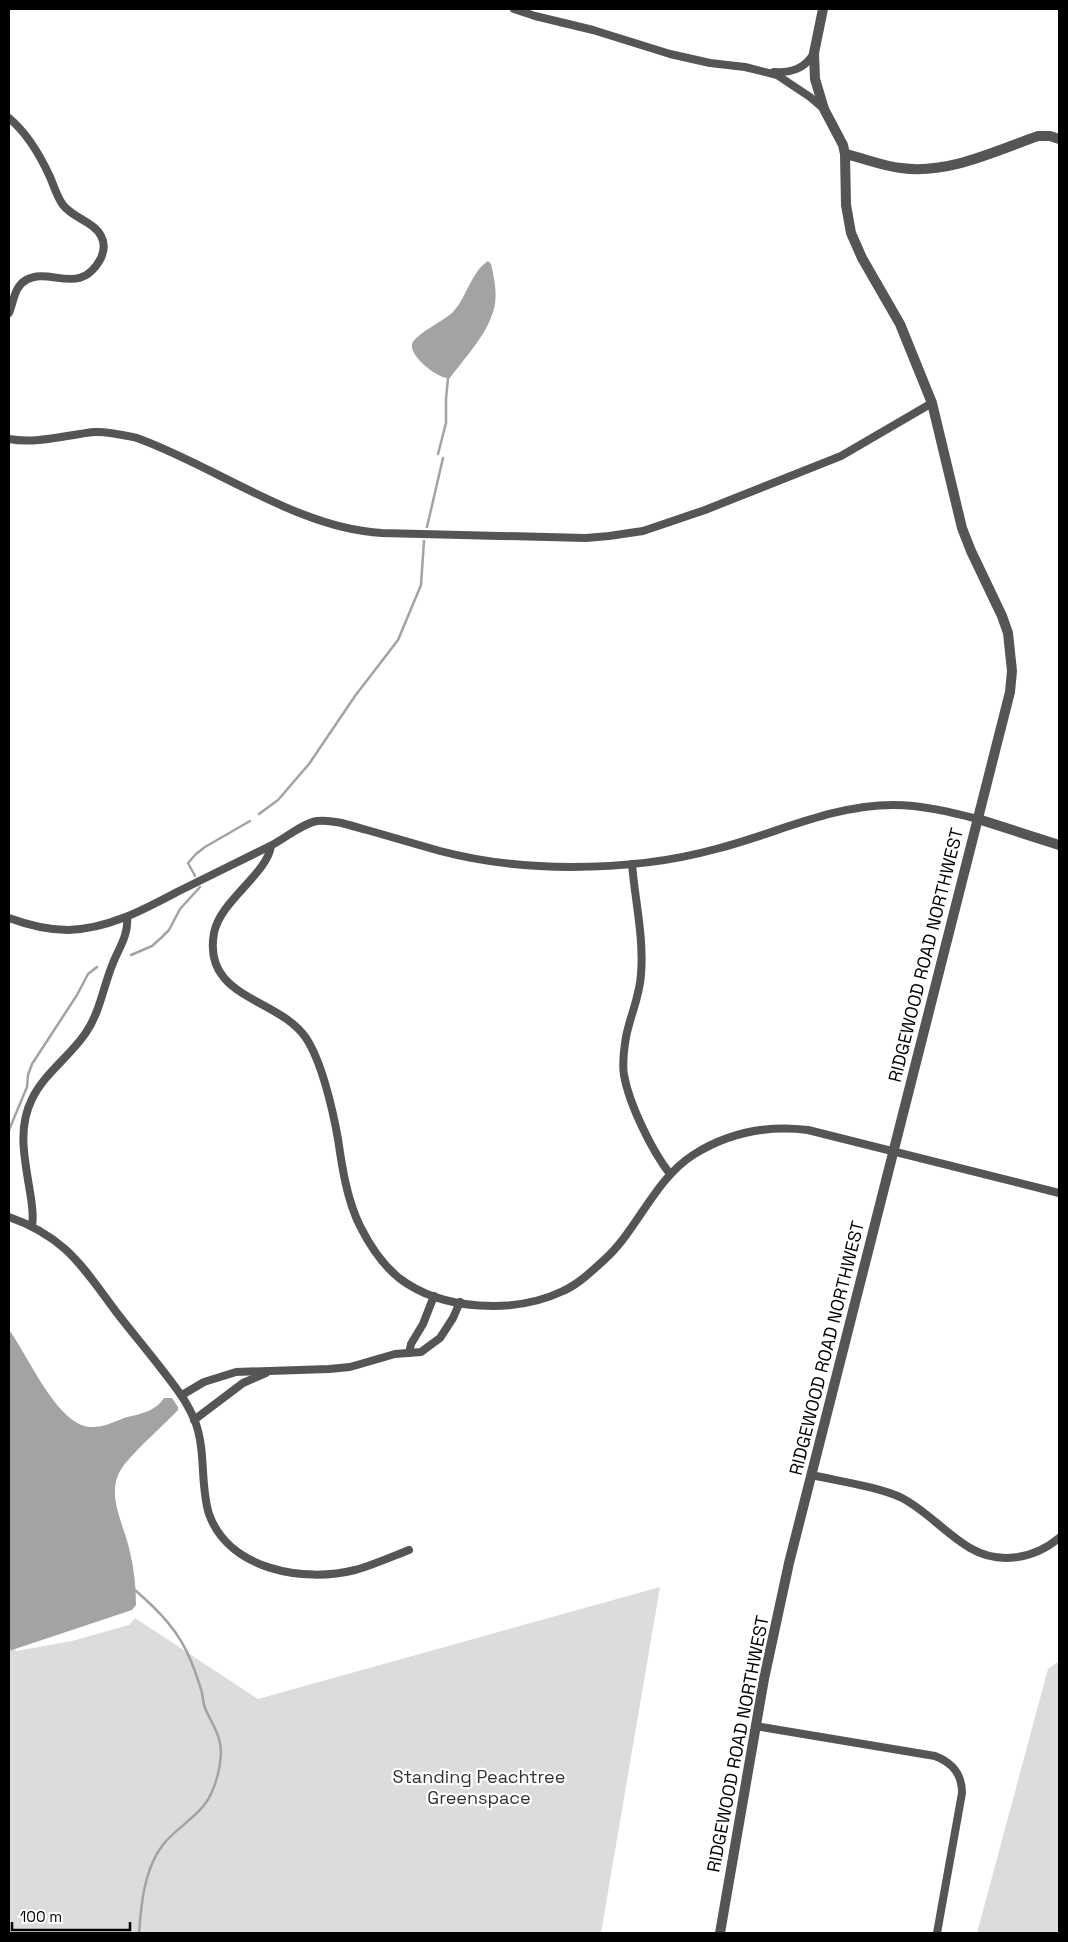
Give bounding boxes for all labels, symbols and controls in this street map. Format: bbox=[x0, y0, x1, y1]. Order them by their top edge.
street label: RIDGEWOOD ROAD NORTHWEST bbox=[883, 825, 968, 1084]
street label: RIDGEWOOD ROAD NORTHWEST bbox=[784, 1218, 869, 1477]
street label: RIDGEWOOD ROAD NORTHWEST bbox=[701, 1613, 774, 1874]
park label: Standing Peachtree Greenspace bbox=[393, 1765, 565, 1809]
scale bar bbox=[12, 1900, 130, 1932]
text: 100 m bbox=[20, 1907, 62, 1926]

